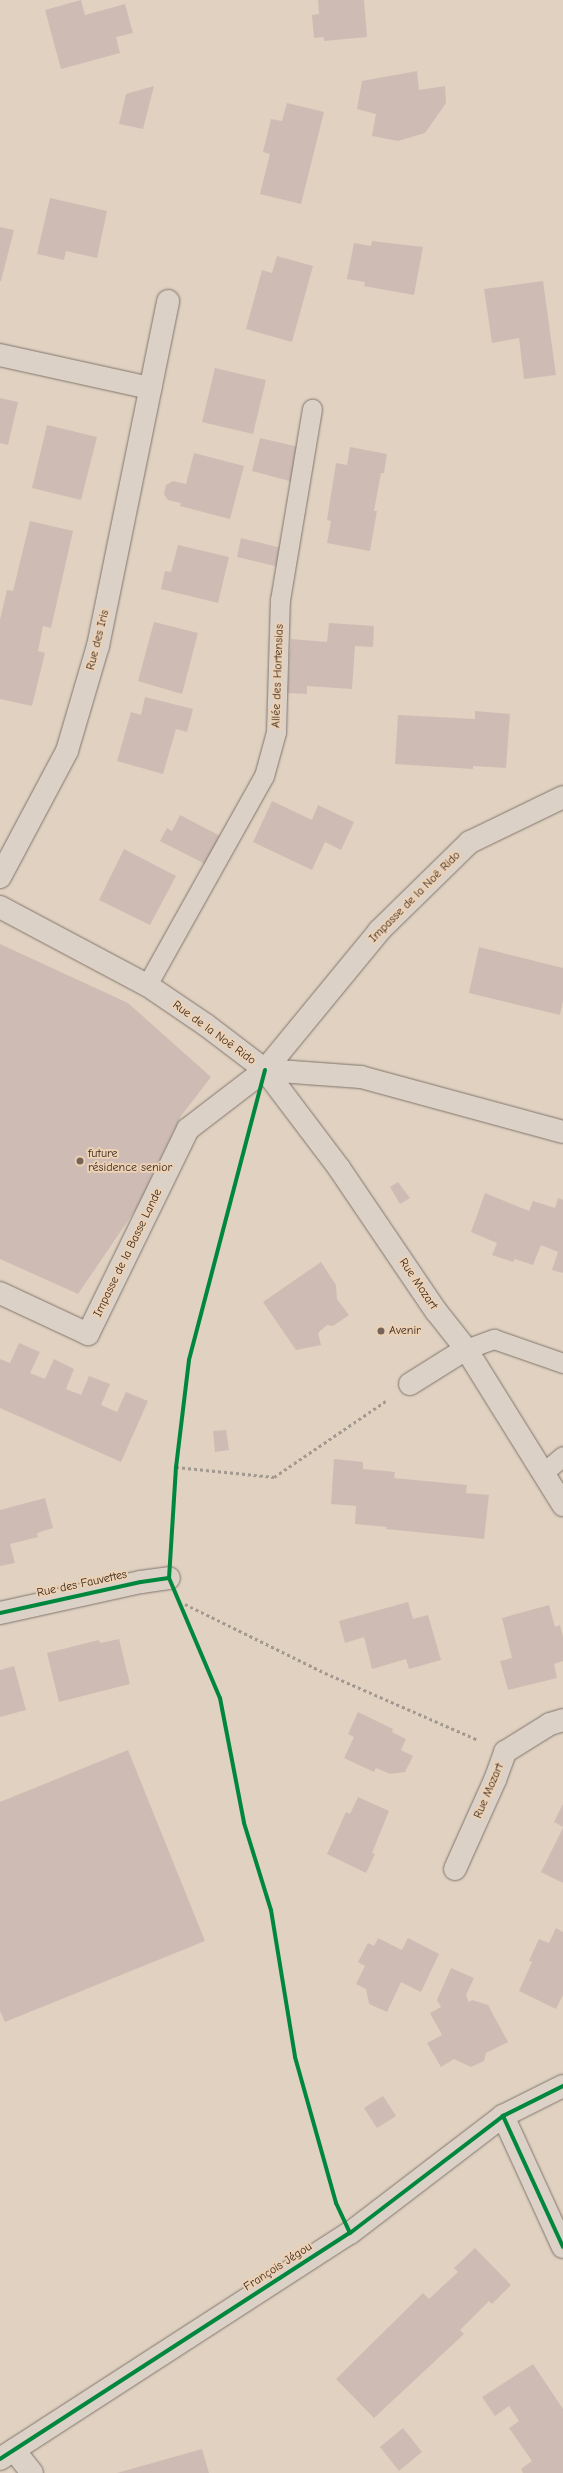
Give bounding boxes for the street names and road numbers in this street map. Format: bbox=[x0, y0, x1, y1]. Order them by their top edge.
street label: Rue des Iris bbox=[84, 608, 112, 672]
street label: Allée des Hortensias bbox=[269, 624, 287, 728]
street label: Impasse de la Noë Rido bbox=[366, 848, 464, 946]
street label: Rue de la Noë Rido bbox=[170, 998, 258, 1068]
street label: Impasse de la Basse Lande bbox=[91, 1186, 165, 1320]
street label: Rue Mozart bbox=[396, 1256, 440, 1312]
street label: Rue des Fauvettes bbox=[36, 1567, 128, 1601]
street label: Rue Mozart bbox=[471, 1761, 507, 1821]
street label: François Jégou bbox=[241, 2240, 315, 2294]

